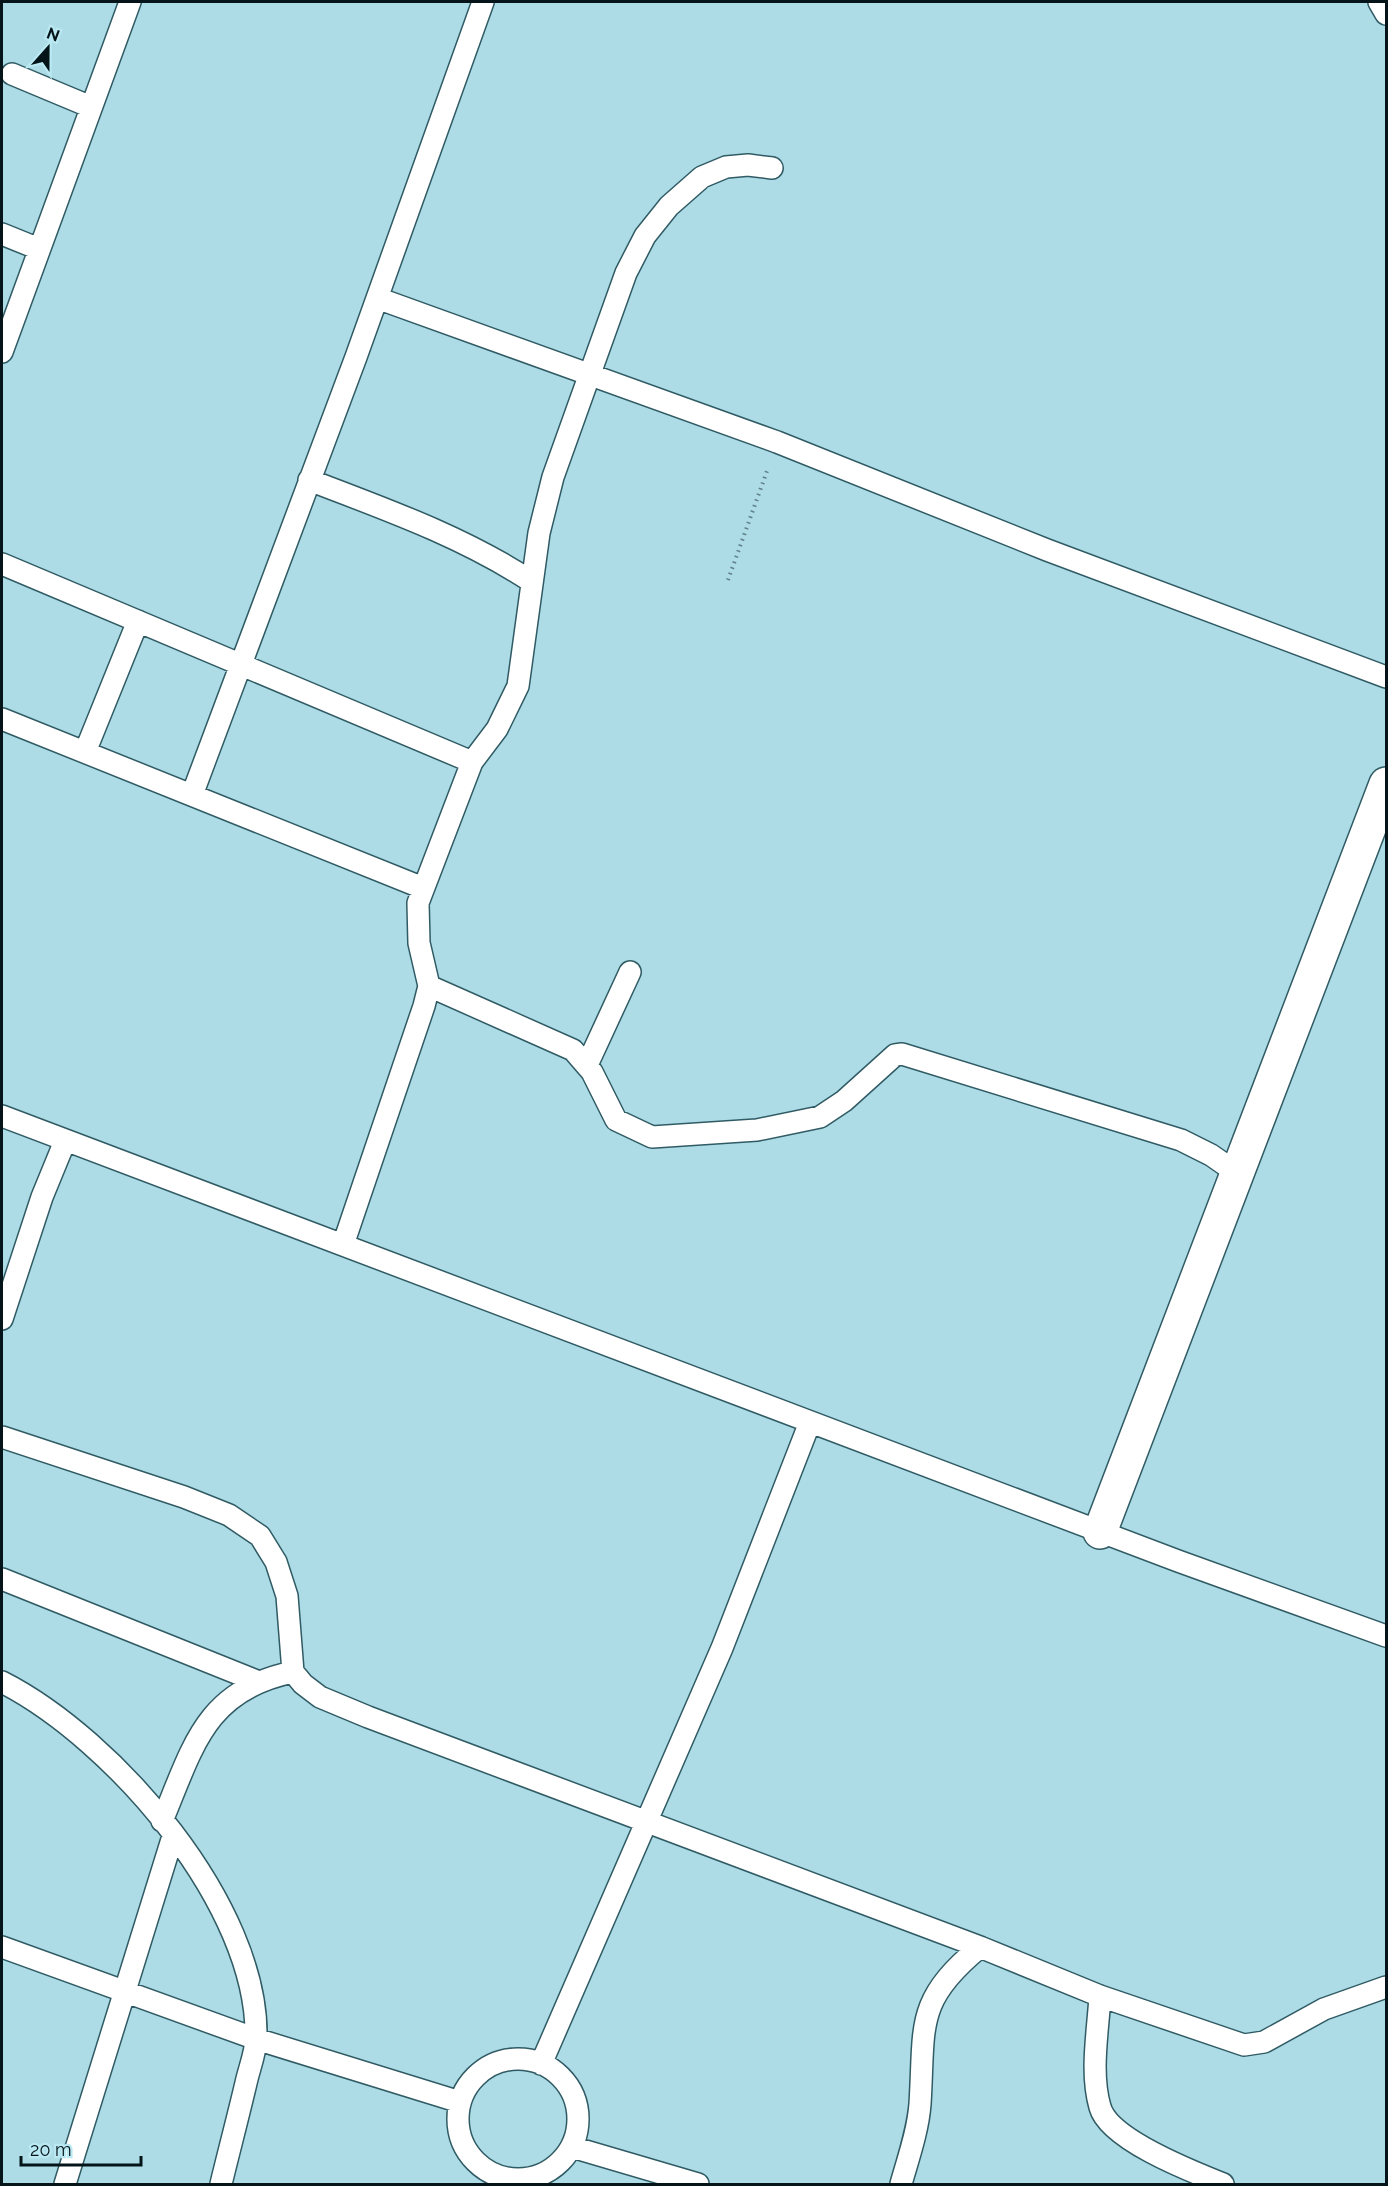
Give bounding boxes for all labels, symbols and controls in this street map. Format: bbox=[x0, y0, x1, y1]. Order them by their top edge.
north arrow bbox=[18, 18, 78, 78]
text: N bbox=[44, 23, 62, 46]
scale bar bbox=[21, 2129, 141, 2167]
text: 20 m bbox=[30, 2139, 72, 2160]

